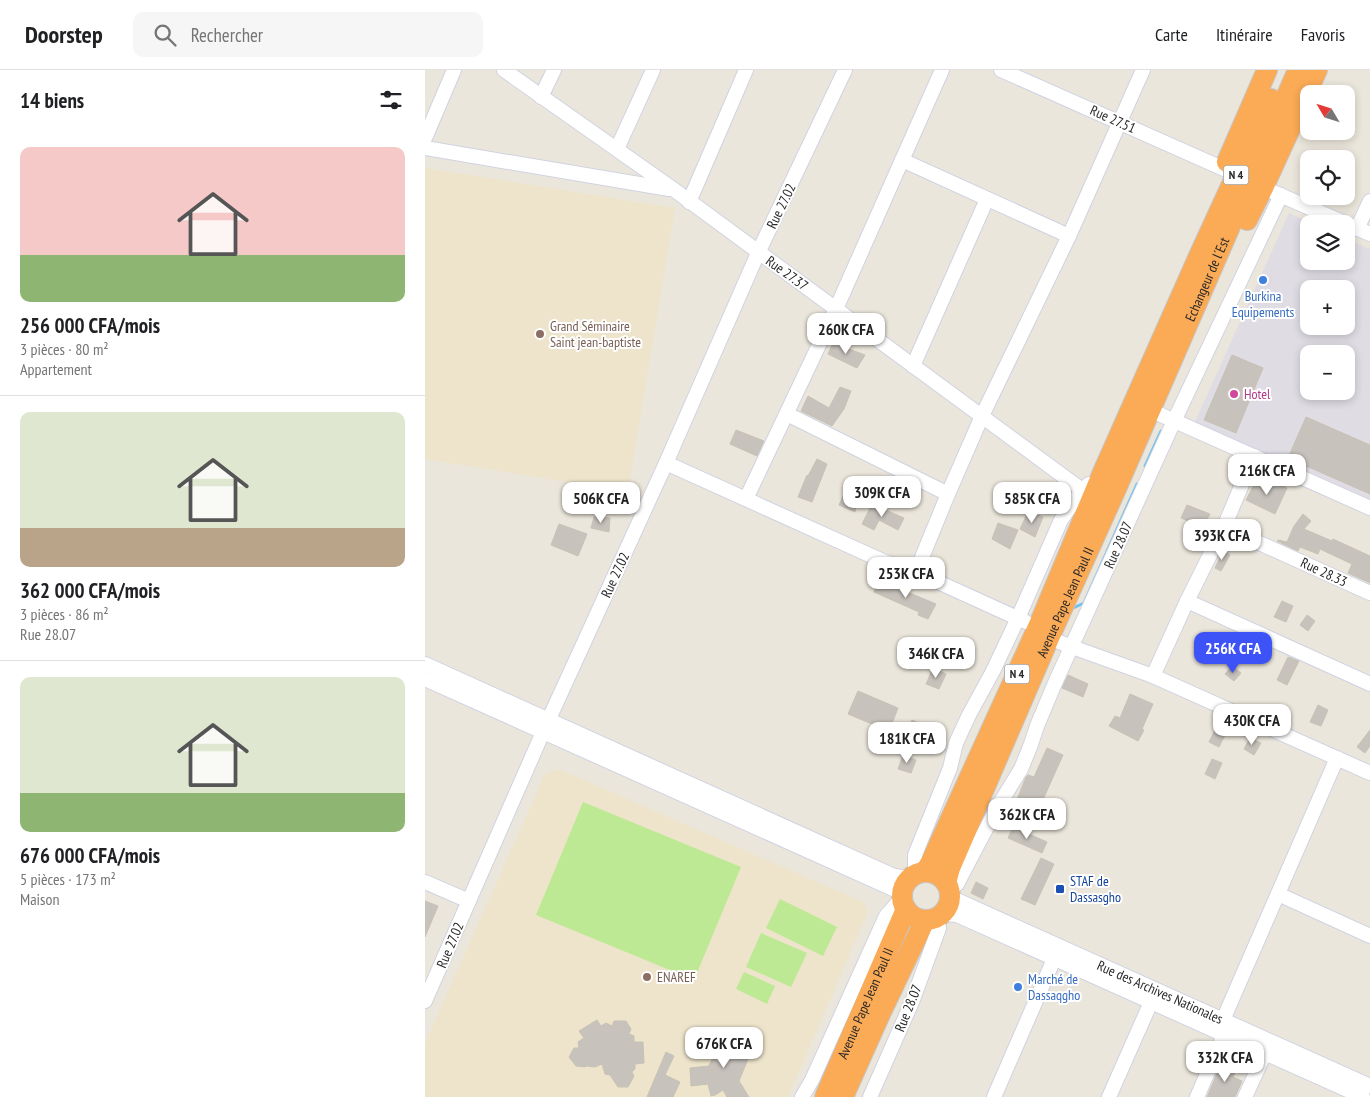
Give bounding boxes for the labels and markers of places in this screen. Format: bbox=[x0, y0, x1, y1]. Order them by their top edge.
marker: Burkina Equipements bbox=[1257, 274, 1269, 286]
place label: Burkina Equipements bbox=[1232, 287, 1295, 321]
pin: 260K CFA bbox=[794, 312, 898, 355]
place label: Grand Séminaire Saint jean-baptiste bbox=[550, 317, 641, 351]
marker: Grand Séminaire Saint jean-baptiste bbox=[534, 328, 546, 340]
place label: Hotel bbox=[1244, 385, 1271, 403]
marker: Hotel bbox=[1228, 388, 1240, 400]
pin: 216K CFA bbox=[1215, 454, 1319, 496]
pin: 309K CFA bbox=[830, 476, 934, 518]
pin: 506K CFA bbox=[549, 482, 653, 524]
pin: 585K CFA bbox=[980, 482, 1084, 524]
pin: 393K CFA bbox=[1170, 518, 1274, 561]
pin: 253K CFA bbox=[854, 556, 958, 599]
pin: 256K CFA bbox=[1181, 632, 1285, 674]
pin: 346K CFA bbox=[884, 636, 988, 679]
pin: 430K CFA bbox=[1200, 704, 1304, 746]
pin: 181K CFA bbox=[855, 722, 959, 764]
pin: 362K CFA bbox=[975, 798, 1079, 840]
place label: STAF de Dassasgho bbox=[1070, 872, 1121, 906]
marker: STAF de Dassasgho bbox=[1054, 883, 1066, 895]
place label: ENAREF bbox=[657, 968, 696, 986]
place label: Marché de Dassaqgho bbox=[1028, 970, 1080, 1004]
marker: ENAREF bbox=[641, 971, 653, 983]
marker: Marché de Dassaqgho bbox=[1012, 981, 1024, 993]
pin: 676K CFA bbox=[672, 1026, 776, 1069]
pin: 332K CFA bbox=[1173, 1040, 1277, 1083]

